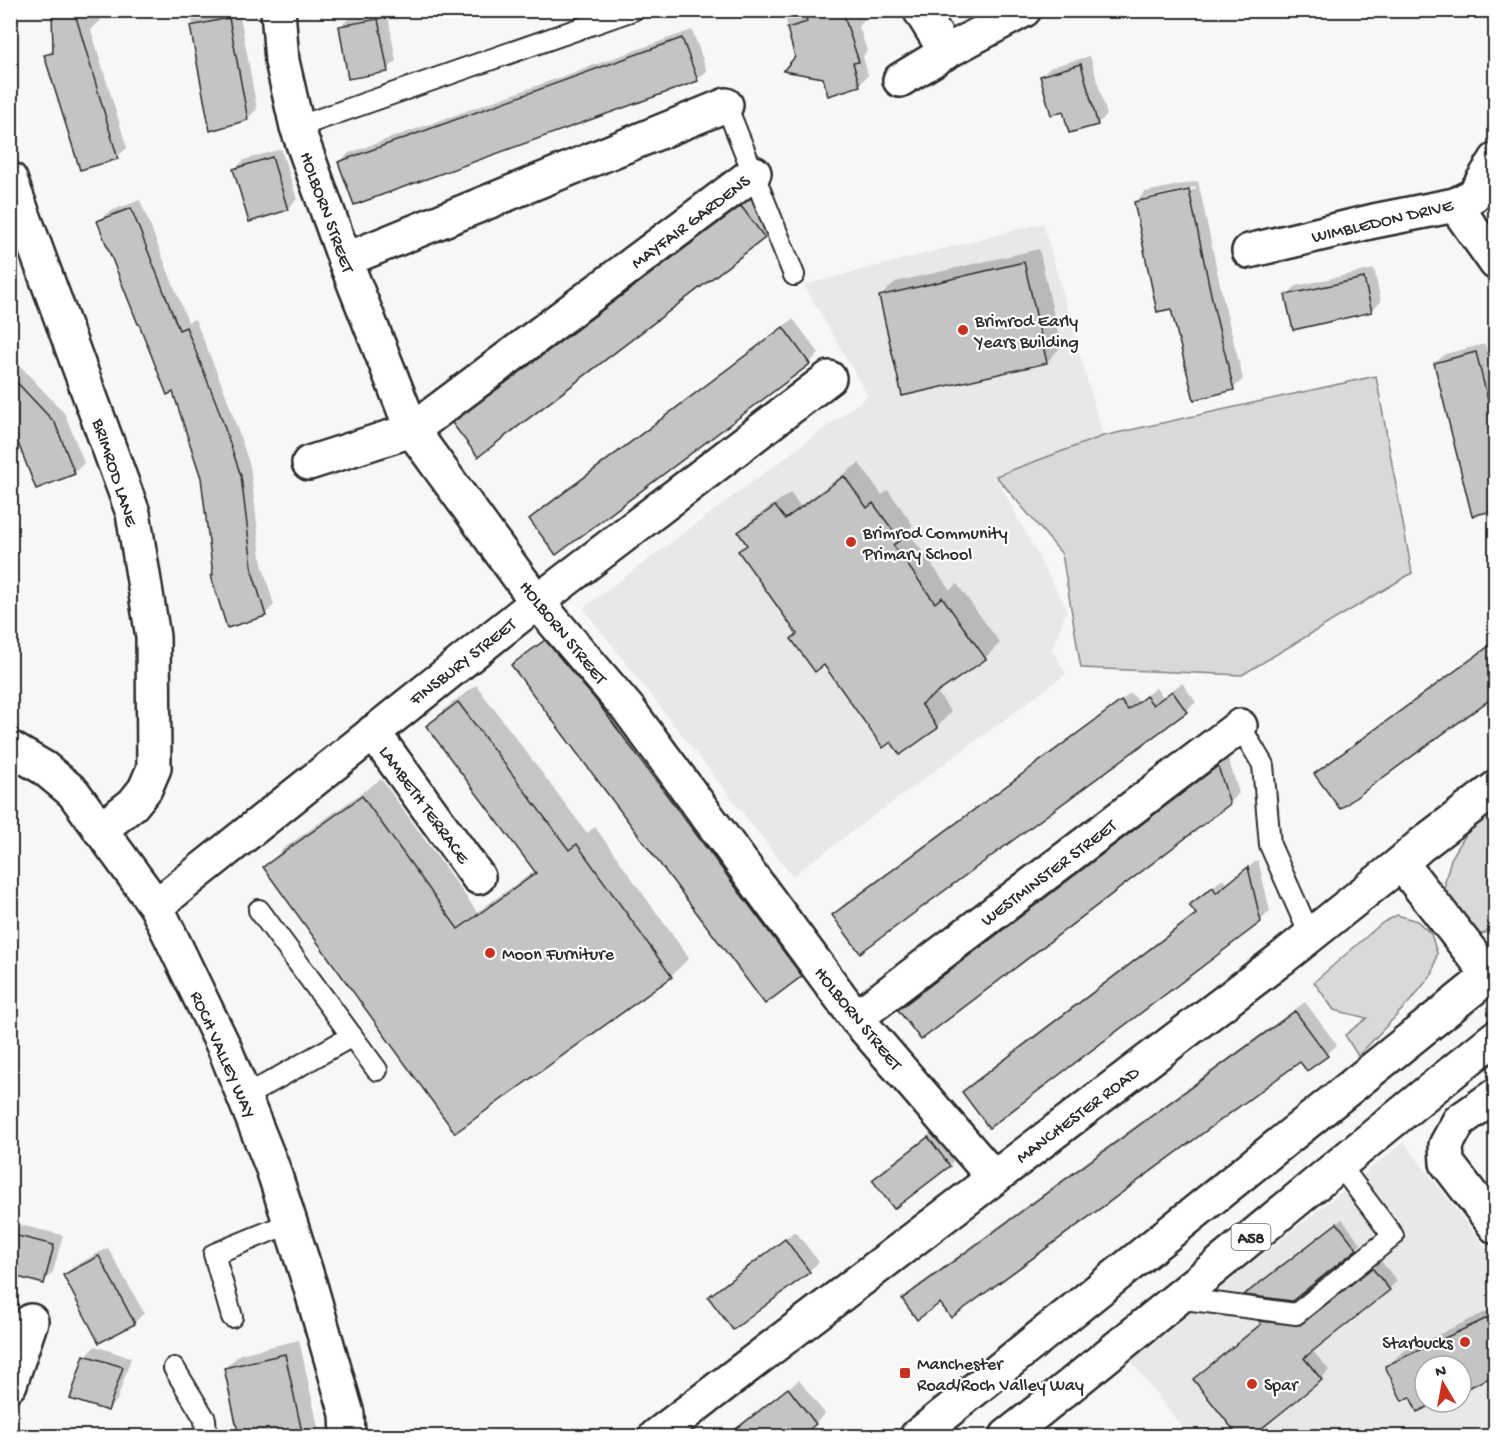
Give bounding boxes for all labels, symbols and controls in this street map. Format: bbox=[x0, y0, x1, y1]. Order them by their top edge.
street label: HOLBORN STREET bbox=[294, 149, 358, 277]
street label: MAYFAIR GARDENS bbox=[628, 171, 756, 275]
street label: WIMBLEDON DRIVE bbox=[1310, 196, 1456, 249]
place label: Brimrod Early Years Building bbox=[973, 312, 1079, 354]
marker: Brimrod Early Years Building bbox=[956, 323, 970, 337]
street label: BRIMROD LANE bbox=[86, 415, 141, 530]
place label: Brimrod Community Primary School bbox=[862, 524, 1008, 566]
marker: Brimrod Community Primary School bbox=[844, 535, 858, 549]
street label: HOLBORN STREET bbox=[514, 578, 611, 690]
street label: FINSBURY STREET bbox=[405, 614, 522, 712]
street label: LAMBETH TERRACE bbox=[373, 743, 473, 869]
street label: WESTMINSTER STREET bbox=[977, 815, 1122, 932]
place label: Moon Furniture bbox=[502, 945, 615, 966]
marker: Moon Furniture bbox=[483, 946, 497, 960]
street label: HOLBORN STREET bbox=[809, 964, 906, 1076]
street label: ROCH VALLEY WAY bbox=[184, 988, 259, 1122]
street label: MANCHESTER ROAD bbox=[1013, 1063, 1144, 1169]
road number: A58 bbox=[1232, 1224, 1270, 1250]
place label: Starbucks bbox=[1382, 1334, 1454, 1355]
marker: Starbucks bbox=[1458, 1335, 1472, 1349]
north arrow bbox=[1413, 1354, 1473, 1414]
place label: Manchester Road/Roch Valley Way bbox=[917, 1355, 1084, 1397]
text: N bbox=[1434, 1362, 1448, 1383]
marker: Manchester Road/Roch Valley Way bbox=[898, 1366, 912, 1380]
place label: Spar bbox=[1264, 1376, 1299, 1397]
marker: Spar bbox=[1245, 1377, 1259, 1391]

